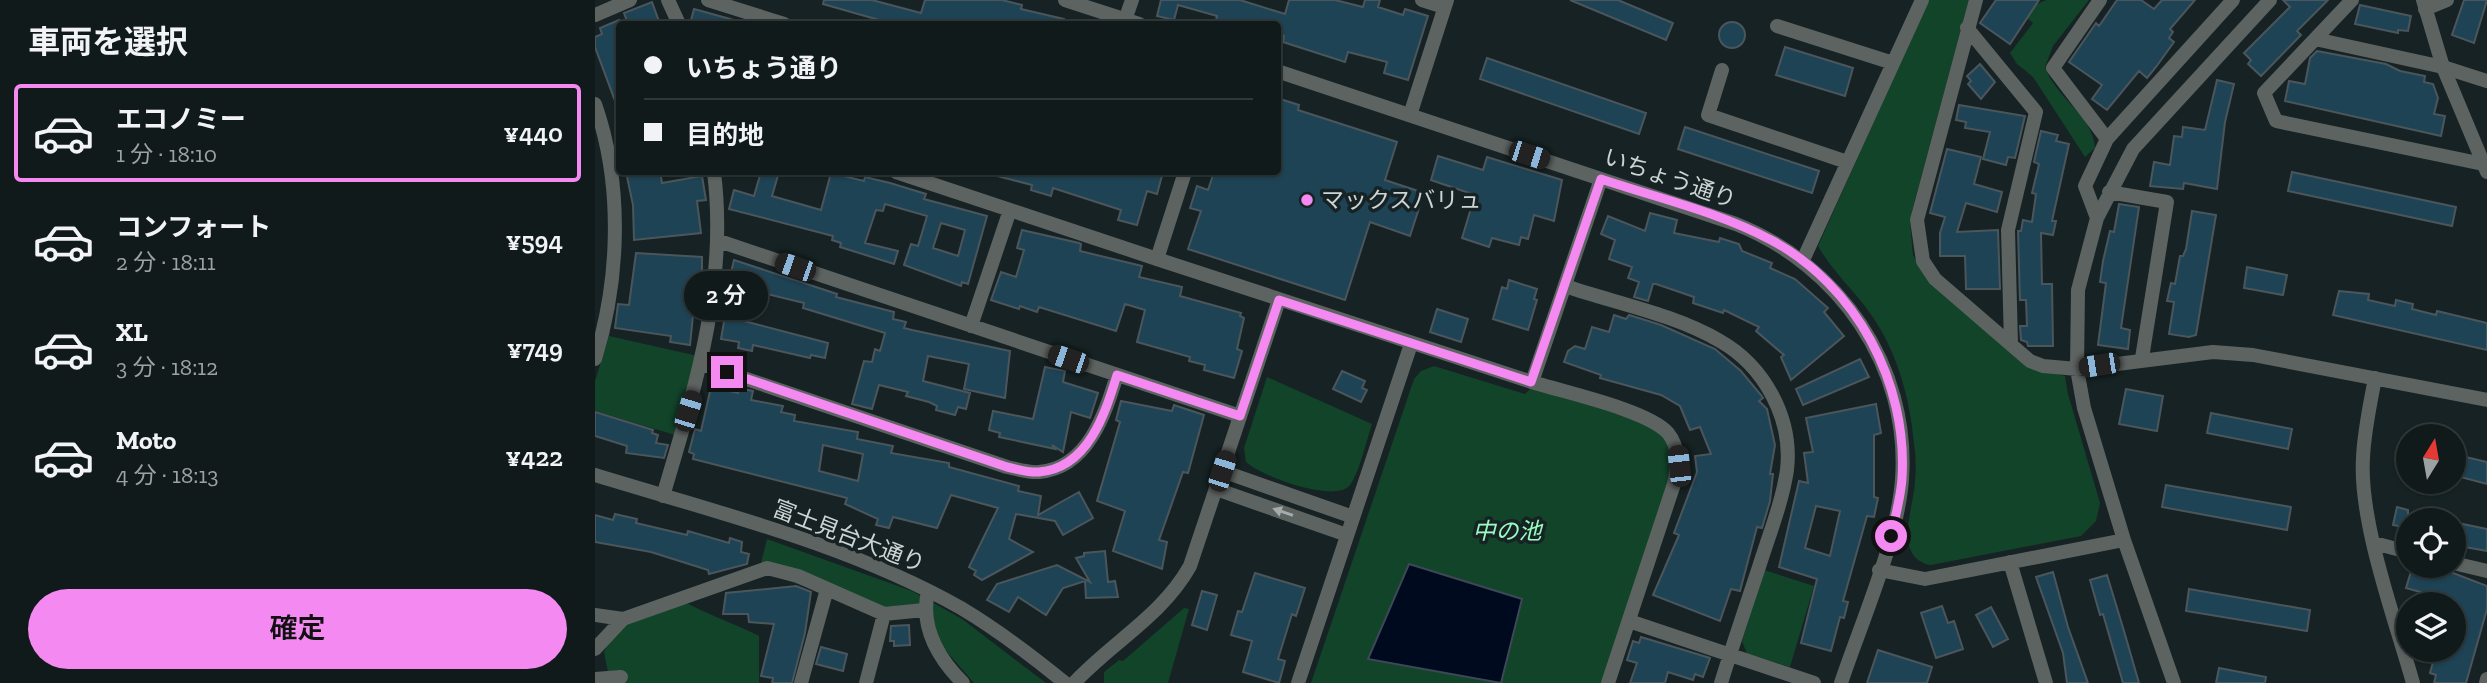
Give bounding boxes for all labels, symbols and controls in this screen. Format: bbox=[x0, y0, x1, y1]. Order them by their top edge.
text: 車両を選択 bbox=[28, 23, 188, 61]
text: いちょう通り bbox=[686, 52, 842, 84]
icon: car bbox=[32, 102, 95, 165]
text: エコノミー bbox=[116, 103, 246, 135]
text: ¥440 bbox=[504, 117, 563, 149]
text: 目的地 bbox=[686, 119, 764, 151]
car bbox=[1506, 139, 1553, 171]
text: 1 分 · 18:10 bbox=[116, 140, 217, 168]
street label: いちょう通り bbox=[1600, 142, 1740, 214]
place label: マックスバリュ bbox=[1321, 186, 1481, 214]
marker: マックスバリュ bbox=[1299, 192, 1315, 208]
icon: car bbox=[32, 210, 95, 273]
text: コンフォート bbox=[116, 211, 271, 243]
text: ¥594 bbox=[506, 225, 563, 257]
text: 2 分 · 18:11 bbox=[116, 248, 216, 276]
car bbox=[772, 250, 819, 284]
callout: 2 分 bbox=[685, 270, 769, 320]
text: 2 分 bbox=[706, 281, 746, 309]
text: XL bbox=[116, 316, 148, 348]
icon: car bbox=[32, 318, 95, 381]
text: ¥749 bbox=[507, 333, 563, 365]
car bbox=[1045, 342, 1092, 376]
car bbox=[2077, 351, 2122, 379]
text: 3 分 · 18:12 bbox=[116, 353, 218, 381]
route end bbox=[711, 356, 743, 388]
car bbox=[672, 388, 705, 434]
text: Moto bbox=[116, 424, 176, 456]
north arrow bbox=[2396, 424, 2466, 494]
map controls bbox=[2396, 424, 2466, 662]
icon: car bbox=[32, 426, 95, 489]
text: ¥422 bbox=[506, 441, 563, 473]
car bbox=[1667, 444, 1692, 488]
car bbox=[1206, 448, 1239, 494]
text: 4 分 · 18:13 bbox=[116, 461, 219, 489]
street label: 富士見台大通り bbox=[769, 494, 929, 578]
one-way arrow bbox=[1272, 506, 1293, 517]
button: locate bbox=[2396, 508, 2466, 578]
park label: 中の池 bbox=[1473, 517, 1544, 545]
route start bbox=[1875, 520, 1907, 552]
button: 確定 bbox=[28, 589, 567, 669]
button: layers bbox=[2396, 592, 2466, 662]

